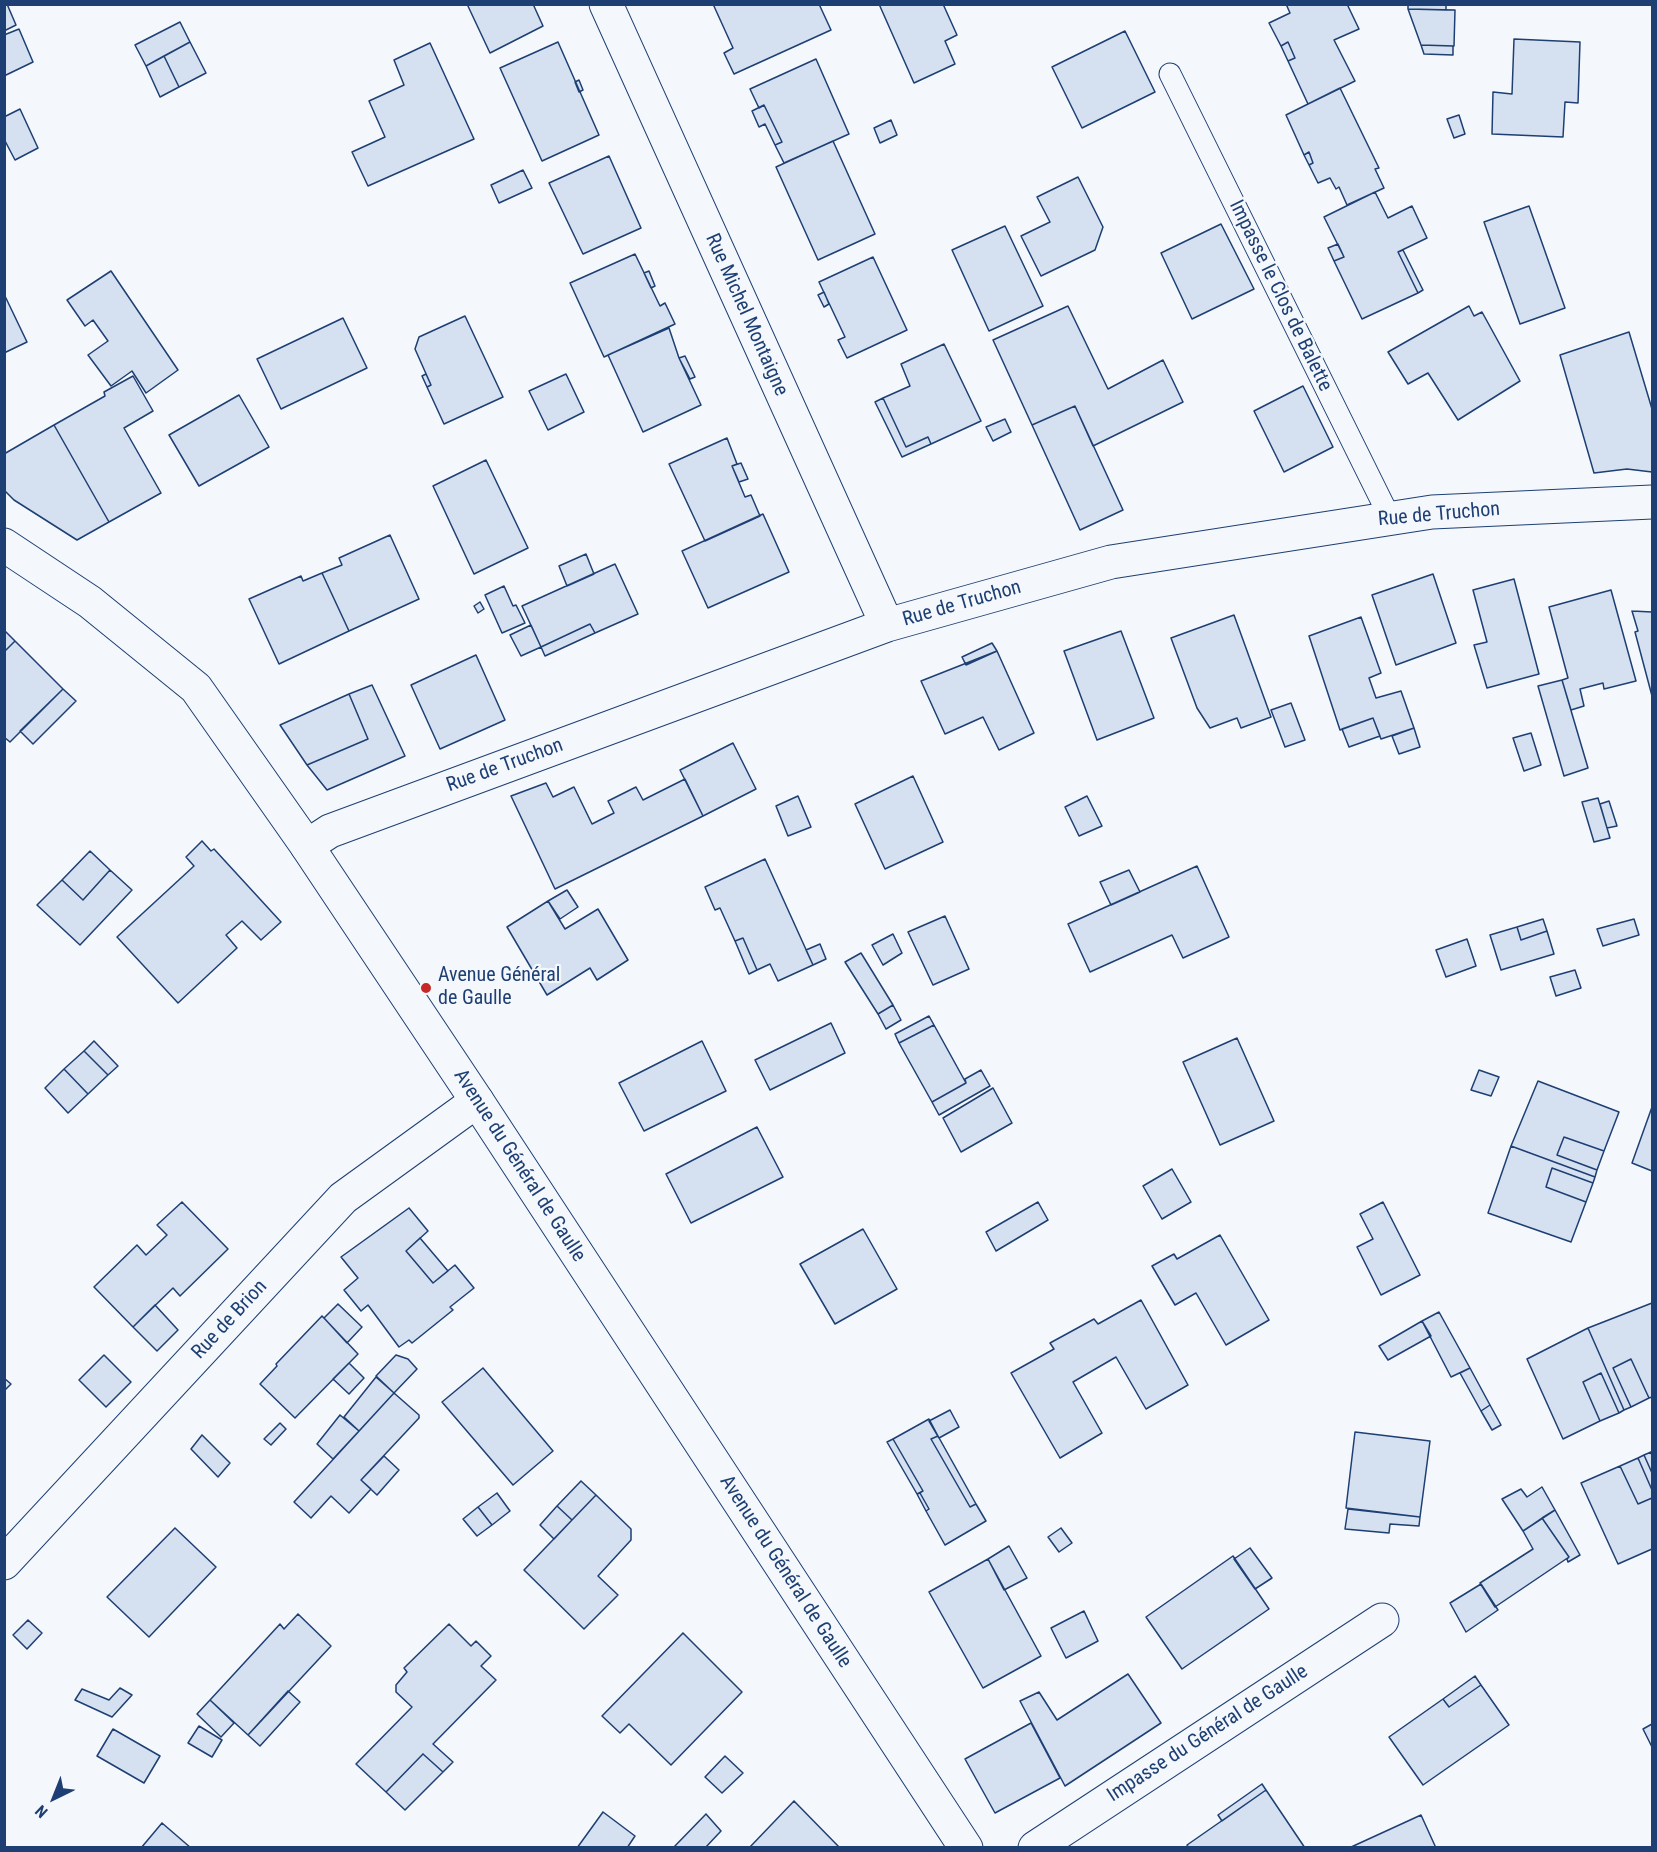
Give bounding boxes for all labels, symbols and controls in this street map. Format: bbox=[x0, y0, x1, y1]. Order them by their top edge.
street label: Impasse le Clos de Balette bbox=[1223, 197, 1337, 395]
street label: Rue Michel Montaigne bbox=[699, 230, 793, 400]
street label: Rue de Truchon bbox=[1377, 498, 1501, 532]
street label: Rue de Truchon bbox=[900, 576, 1024, 632]
street label: Rue de Truchon bbox=[443, 734, 567, 798]
place label: Avenue Général de Gaulle bbox=[438, 964, 560, 1011]
marker: Avenue Général de Gaulle bbox=[419, 981, 433, 995]
street label: Avenue du Général de Gaulle bbox=[448, 1065, 590, 1267]
street label: Rue de Brion bbox=[187, 1275, 273, 1365]
street label: Avenue du Général de Gaulle bbox=[714, 1471, 856, 1673]
street label: Impasse du Général de Gaulle bbox=[1103, 1660, 1313, 1808]
north arrow bbox=[24, 1768, 84, 1828]
text: N bbox=[31, 1801, 51, 1822]

